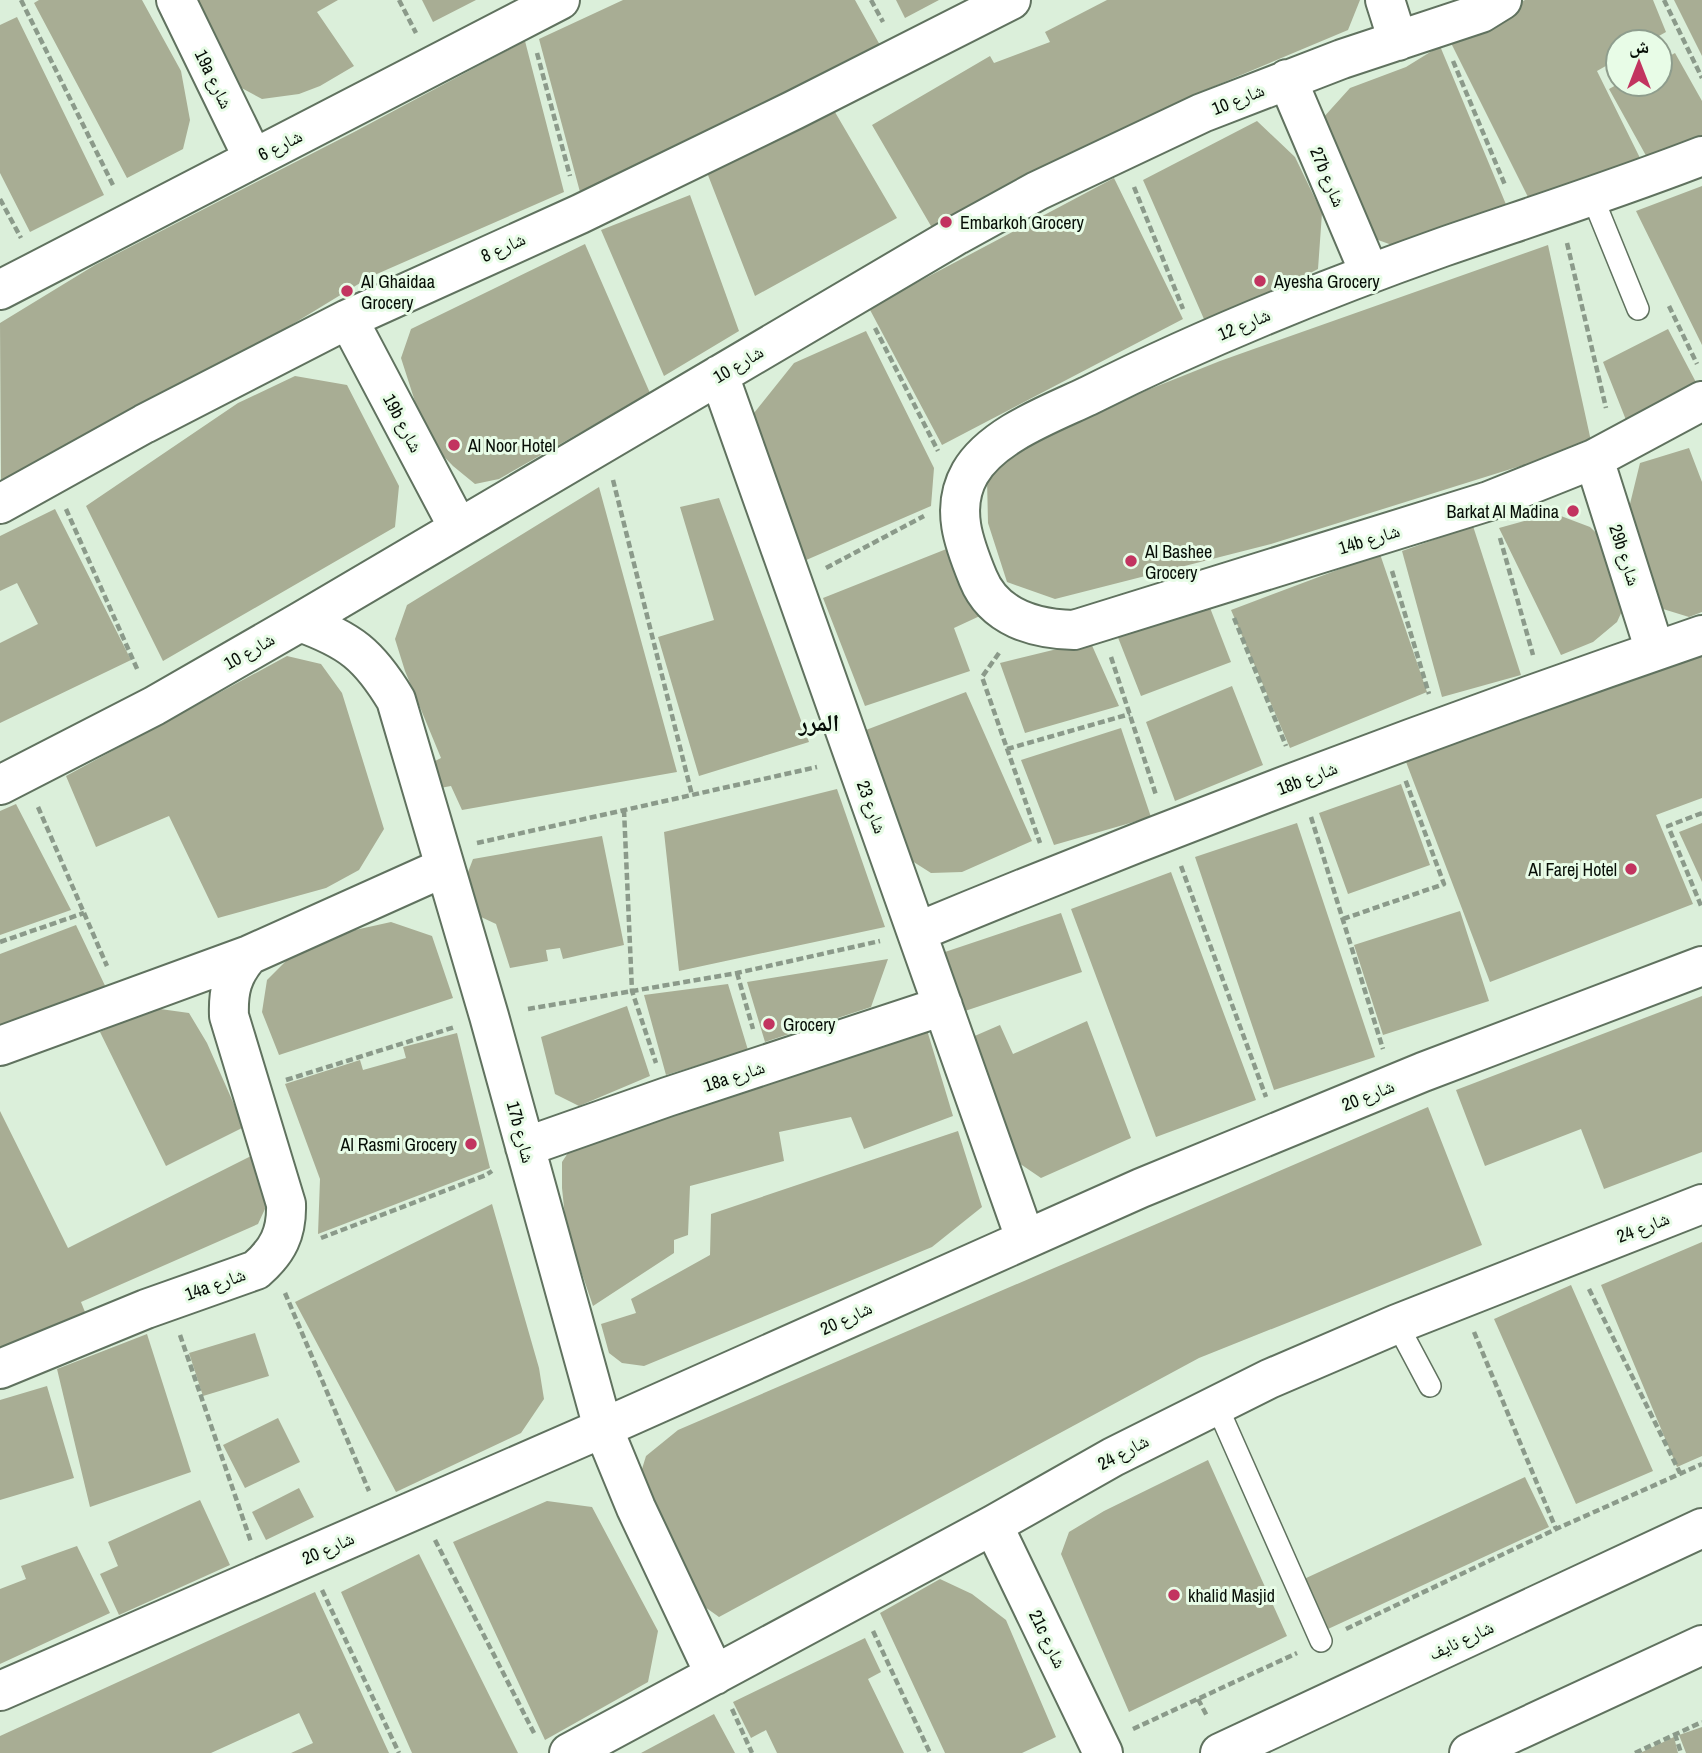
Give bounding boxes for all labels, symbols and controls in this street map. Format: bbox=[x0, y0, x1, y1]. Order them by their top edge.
north arrow bbox=[1604, 28, 1674, 98]
text: ش bbox=[1629, 33, 1649, 59]
street label: 19a شارع bbox=[189, 45, 239, 113]
street label: شارع 10 bbox=[1208, 77, 1268, 121]
street label: شارع 6 bbox=[254, 123, 306, 167]
street label: 27b شارع bbox=[1304, 143, 1352, 211]
place label: Embarkoh Grocery bbox=[960, 210, 1084, 235]
marker: Embarkoh Grocery bbox=[938, 214, 954, 230]
street label: شارع 8 bbox=[477, 226, 529, 268]
place label: Al Ghaidaa Grocery bbox=[360, 269, 435, 315]
place label: Ayesha Grocery bbox=[1273, 269, 1380, 294]
marker: Ayesha Grocery bbox=[1252, 273, 1268, 289]
marker: Al Ghaidaa Grocery bbox=[339, 283, 355, 299]
street label: شارع 12 bbox=[1214, 302, 1274, 346]
street label: شارع 10 bbox=[708, 339, 768, 389]
street label: 19b شارع bbox=[377, 389, 429, 457]
place label: Al Noor Hotel bbox=[467, 433, 556, 458]
marker: Al Noor Hotel bbox=[446, 437, 462, 453]
place label: Barkat Al Madina bbox=[1447, 499, 1559, 524]
marker: Barkat Al Madina bbox=[1565, 503, 1581, 519]
street label: 14b شارع bbox=[1335, 518, 1403, 560]
street label: 29b شارع bbox=[1603, 521, 1647, 589]
place label: Al Bashee Grocery bbox=[1144, 539, 1212, 585]
marker: Al Bashee Grocery bbox=[1123, 553, 1139, 569]
street label: شارع 10 bbox=[219, 626, 279, 676]
district label: المرر bbox=[798, 706, 839, 738]
street label: 18b شارع bbox=[1273, 755, 1341, 801]
street label: شارع 23 bbox=[851, 777, 893, 837]
place label: Al Farej Hotel bbox=[1527, 857, 1617, 882]
marker: Al Farej Hotel bbox=[1623, 861, 1639, 877]
place label: Grocery bbox=[783, 1012, 836, 1037]
marker: Grocery bbox=[761, 1016, 777, 1032]
street label: 18a شارع bbox=[700, 1054, 768, 1098]
street label: شارع 20 bbox=[1338, 1073, 1398, 1117]
street label: 17b شارع bbox=[501, 1098, 541, 1166]
place label: Al Rasmi Grocery bbox=[340, 1132, 458, 1157]
marker: Al Rasmi Grocery bbox=[463, 1136, 479, 1152]
street label: شارع 24 bbox=[1613, 1206, 1673, 1248]
street label: 14a شارع bbox=[181, 1261, 249, 1307]
street label: شارع 20 bbox=[816, 1295, 876, 1341]
street label: شارع 24 bbox=[1093, 1428, 1153, 1476]
street label: شارع 20 bbox=[298, 1525, 358, 1571]
place label: khalid Masjid bbox=[1188, 1583, 1275, 1608]
marker: khalid Masjid bbox=[1166, 1587, 1182, 1603]
street label: 21c شارع bbox=[1023, 1606, 1073, 1672]
street label: شارع نايف bbox=[1425, 1614, 1497, 1666]

